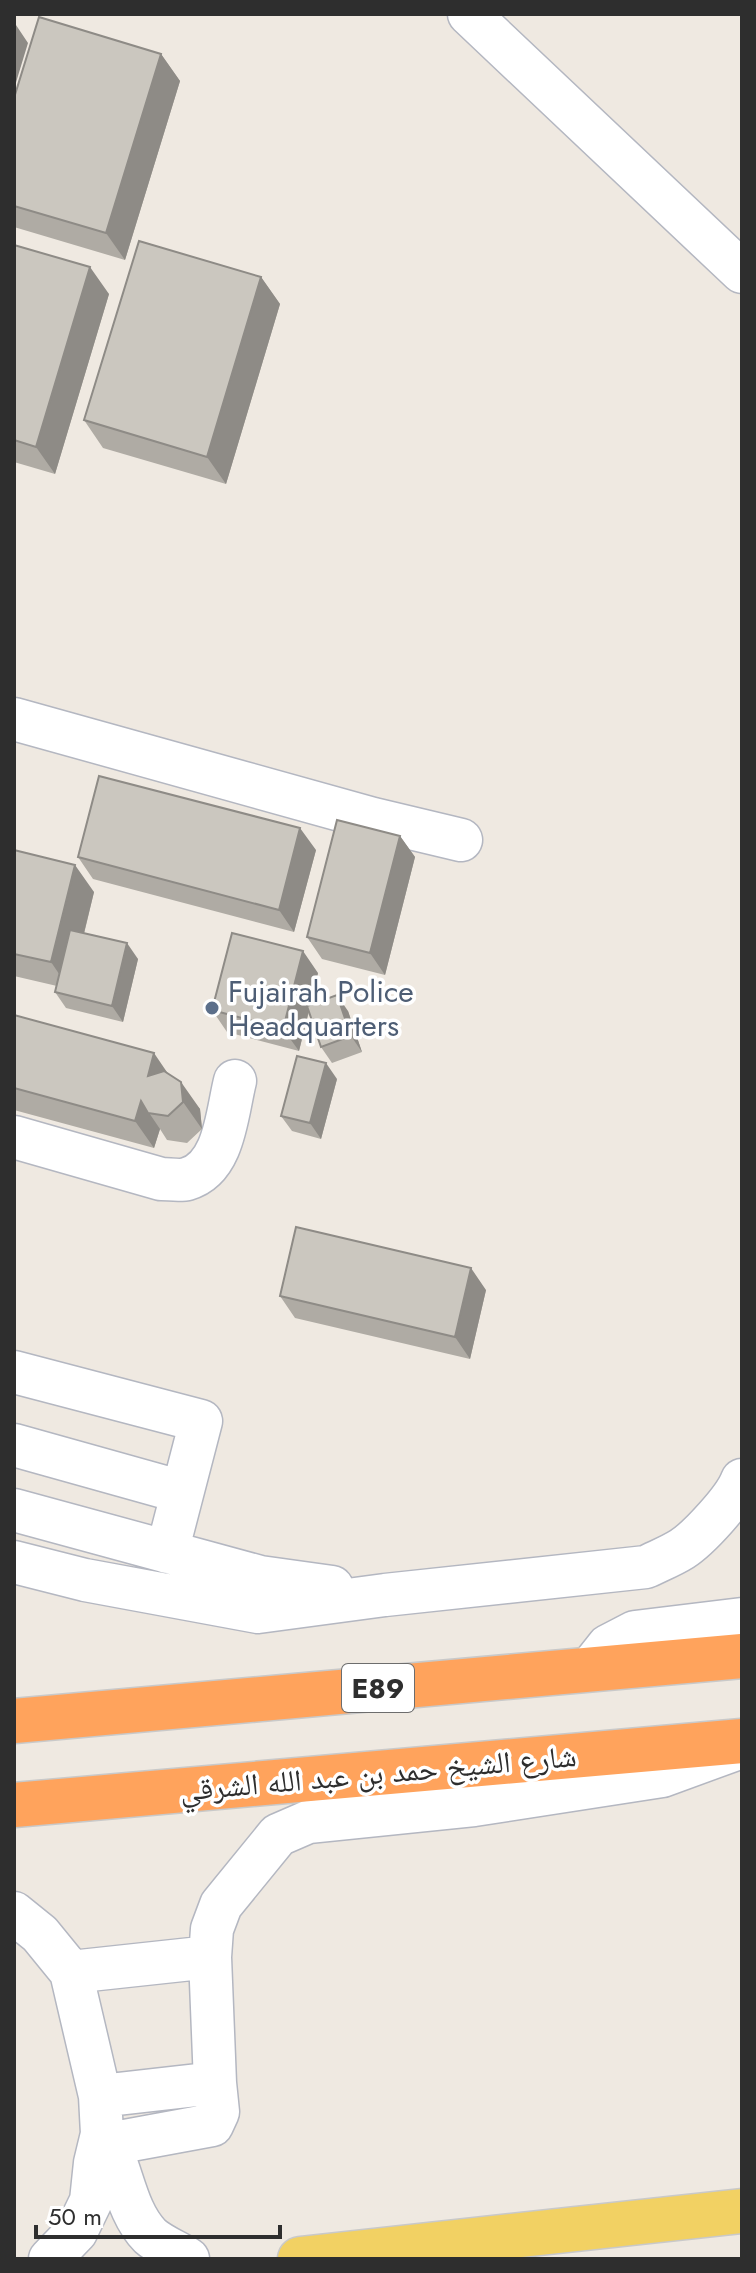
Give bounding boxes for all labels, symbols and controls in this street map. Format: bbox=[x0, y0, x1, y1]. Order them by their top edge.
place label: Fujairah Police Headquarters bbox=[228, 970, 414, 1047]
marker: Fujairah Police Headquarters bbox=[203, 999, 221, 1017]
road number: E89 bbox=[342, 1664, 414, 1712]
street label: شارع الشيخ حمد بن عبد الله الشرقي bbox=[178, 1734, 578, 1814]
scale bar bbox=[36, 2189, 280, 2239]
text: 50 m bbox=[48, 2199, 102, 2234]

